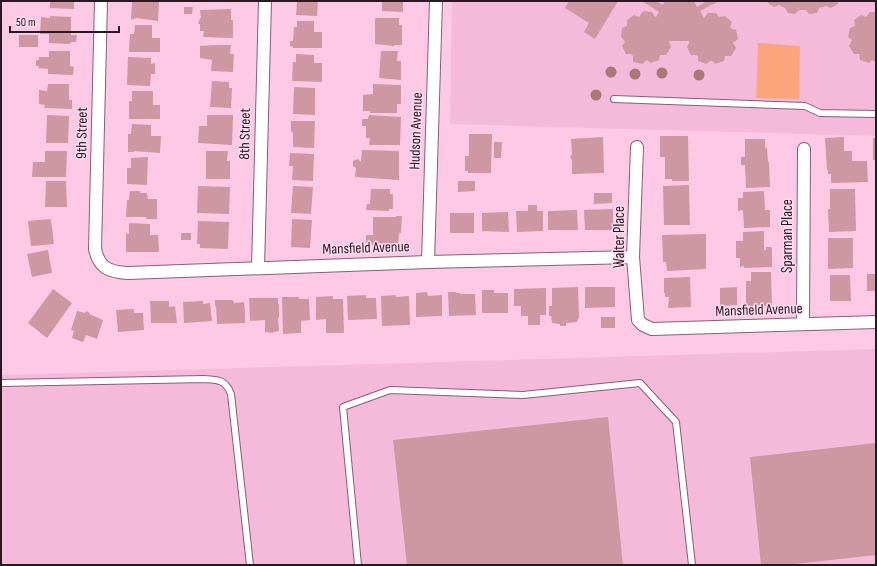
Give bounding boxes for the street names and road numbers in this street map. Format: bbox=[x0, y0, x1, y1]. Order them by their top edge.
street label: Hudson Avenue bbox=[405, 92, 427, 170]
street label: 9th Street bbox=[72, 107, 92, 159]
street label: 8th Street bbox=[235, 108, 255, 160]
street label: Sparman Place bbox=[778, 199, 797, 273]
street label: Walter Place bbox=[610, 206, 629, 268]
street label: Mansfield Avenue bbox=[322, 237, 410, 259]
street label: Mansfield Avenue bbox=[715, 299, 803, 321]

